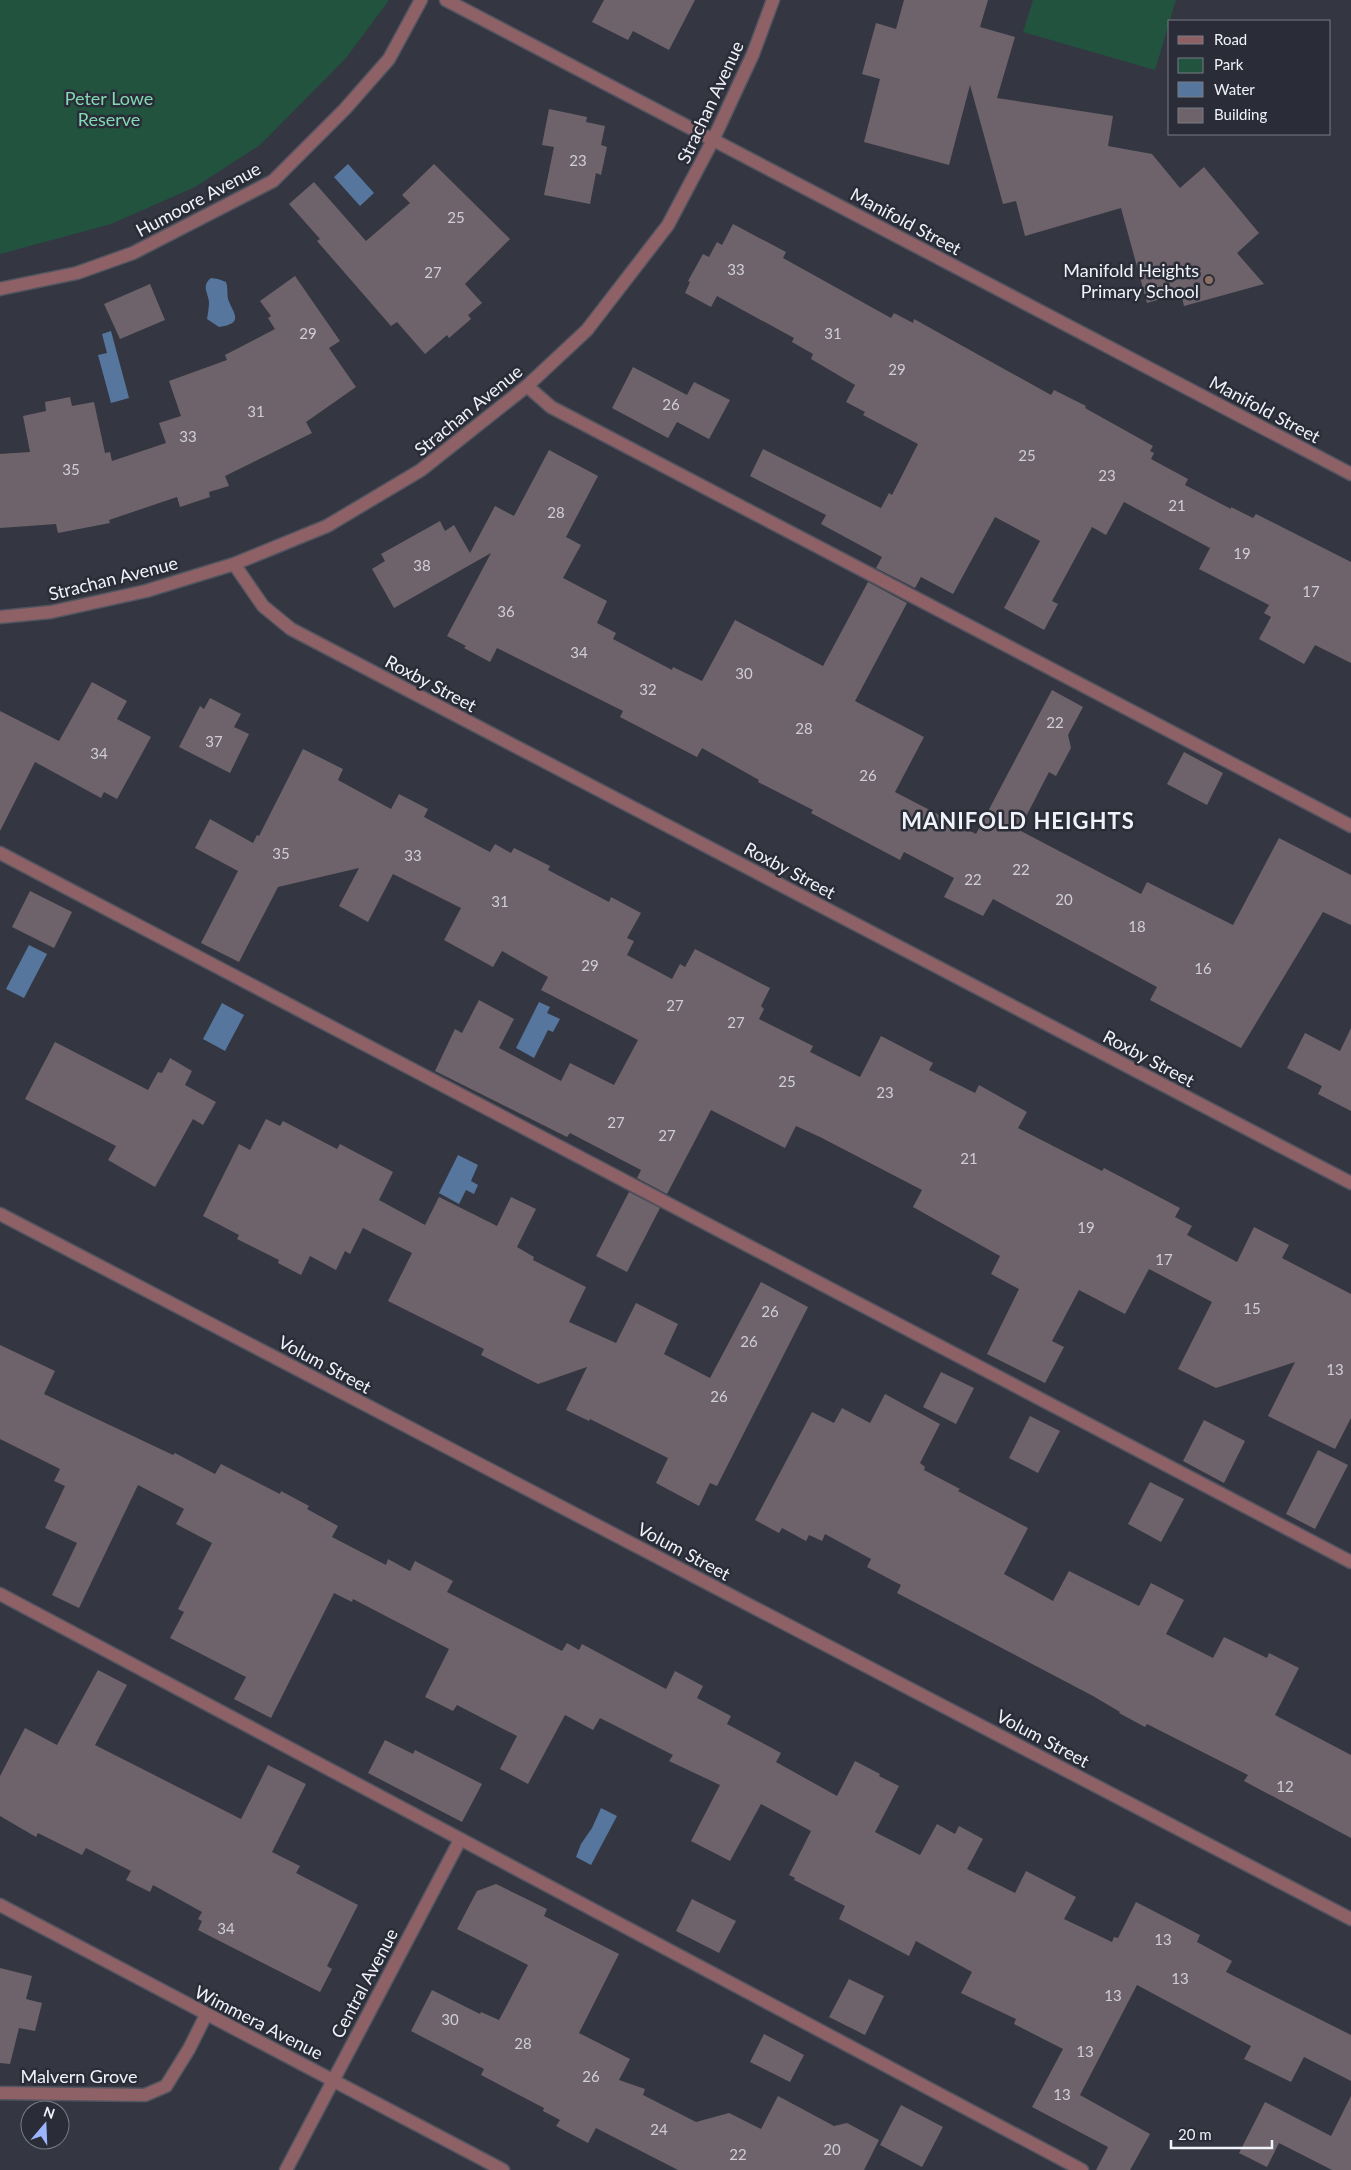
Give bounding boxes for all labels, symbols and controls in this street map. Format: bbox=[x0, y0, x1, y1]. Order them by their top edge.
legend bbox=[1168, 20, 1331, 135]
text: Road bbox=[1214, 30, 1247, 48]
street label: Strachan Avenue bbox=[672, 37, 748, 167]
text: Park bbox=[1214, 55, 1244, 73]
text: Water bbox=[1214, 80, 1255, 98]
park label: Peter Lowe Reserve bbox=[65, 87, 153, 130]
text: Building bbox=[1214, 105, 1267, 123]
house number: 23 bbox=[569, 151, 587, 169]
street label: Humoore Avenue bbox=[132, 157, 264, 241]
street label: Manifold Street bbox=[847, 183, 966, 260]
house number: 25 bbox=[447, 208, 465, 226]
place label: Manifold Heights Primary School bbox=[1063, 259, 1199, 302]
house number: 33 bbox=[727, 260, 745, 278]
house number: 27 bbox=[424, 263, 442, 281]
marker: Manifold Heights Primary School bbox=[1203, 274, 1215, 286]
house number: 29 bbox=[299, 324, 317, 342]
house number: 31 bbox=[824, 324, 842, 342]
street label: Strachan Avenue bbox=[410, 360, 526, 460]
house number: 29 bbox=[888, 360, 906, 378]
street label: Manifold Street bbox=[1206, 371, 1325, 448]
house number: 26 bbox=[662, 395, 680, 413]
house number: 31 bbox=[247, 402, 265, 420]
house number: 33 bbox=[179, 427, 197, 445]
house number: 25 bbox=[1018, 446, 1036, 464]
house number: 35 bbox=[62, 460, 80, 478]
house number: 23 bbox=[1098, 466, 1116, 484]
house number: 21 bbox=[1168, 496, 1186, 514]
house number: 28 bbox=[547, 503, 565, 521]
house number: 19 bbox=[1233, 544, 1251, 562]
street label: Strachan Avenue bbox=[46, 551, 180, 605]
house number: 38 bbox=[413, 556, 431, 574]
house number: 17 bbox=[1302, 582, 1320, 600]
house number: 36 bbox=[497, 602, 515, 620]
house number: 34 bbox=[570, 643, 588, 661]
street label: Roxby Street bbox=[382, 650, 481, 716]
house number: 30 bbox=[735, 664, 753, 682]
house number: 32 bbox=[639, 680, 657, 698]
house number: 22 bbox=[1046, 713, 1064, 731]
house number: 28 bbox=[795, 719, 813, 737]
house number: 37 bbox=[205, 732, 223, 750]
house number: 34 bbox=[90, 744, 108, 762]
house number: 26 bbox=[859, 766, 877, 784]
district label: MANIFOLD HEIGHTS bbox=[901, 807, 1135, 834]
street label: Roxby Street bbox=[741, 837, 840, 903]
house number: 35 bbox=[272, 844, 290, 862]
house number: 33 bbox=[404, 846, 422, 864]
house number: 22 bbox=[1012, 860, 1030, 878]
house number: 22 bbox=[964, 870, 982, 888]
house number: 20 bbox=[1055, 890, 1073, 908]
house number: 31 bbox=[491, 892, 509, 910]
house number: 18 bbox=[1128, 917, 1146, 935]
house number: 29 bbox=[581, 956, 599, 974]
house number: 16 bbox=[1194, 959, 1212, 977]
house number: 27 bbox=[666, 996, 684, 1014]
house number: 27 bbox=[727, 1013, 745, 1031]
street label: Roxby Street bbox=[1100, 1025, 1199, 1091]
house number: 25 bbox=[778, 1072, 796, 1090]
house number: 23 bbox=[876, 1083, 894, 1101]
house number: 27 bbox=[607, 1113, 625, 1131]
house number: 27 bbox=[658, 1126, 676, 1144]
house number: 21 bbox=[960, 1149, 978, 1167]
house number: 19 bbox=[1077, 1218, 1095, 1236]
house number: 17 bbox=[1155, 1250, 1173, 1268]
house number: 15 bbox=[1243, 1299, 1261, 1317]
house number: 26 bbox=[761, 1302, 779, 1320]
street label: Volum Street bbox=[275, 1330, 376, 1398]
house number: 26 bbox=[740, 1332, 758, 1350]
house number: 13 bbox=[1326, 1360, 1344, 1378]
house number: 26 bbox=[710, 1387, 728, 1405]
street label: Volum Street bbox=[634, 1517, 735, 1585]
street label: Volum Street bbox=[993, 1704, 1094, 1772]
house number: 12 bbox=[1276, 1777, 1294, 1795]
house number: 34 bbox=[217, 1919, 235, 1937]
street label: Central Avenue bbox=[326, 1924, 402, 2042]
house number: 13 bbox=[1154, 1930, 1172, 1948]
house number: 13 bbox=[1171, 1969, 1189, 1987]
street label: Wimmera Avenue bbox=[191, 1980, 327, 2064]
house number: 13 bbox=[1104, 1986, 1122, 2004]
house number: 30 bbox=[441, 2010, 459, 2028]
house number: 28 bbox=[514, 2034, 532, 2052]
house number: 13 bbox=[1076, 2042, 1094, 2060]
street label: Malvern Grove bbox=[20, 2065, 138, 2087]
house number: 26 bbox=[582, 2067, 600, 2085]
house number: 13 bbox=[1053, 2085, 1071, 2103]
north arrow bbox=[20, 2100, 70, 2150]
text: N bbox=[42, 2102, 57, 2122]
scale bar bbox=[1171, 2118, 1272, 2150]
house number: 24 bbox=[650, 2120, 668, 2138]
text: 20 m bbox=[1178, 2125, 1212, 2143]
house number: 20 bbox=[823, 2140, 841, 2158]
house number: 22 bbox=[729, 2145, 747, 2163]

